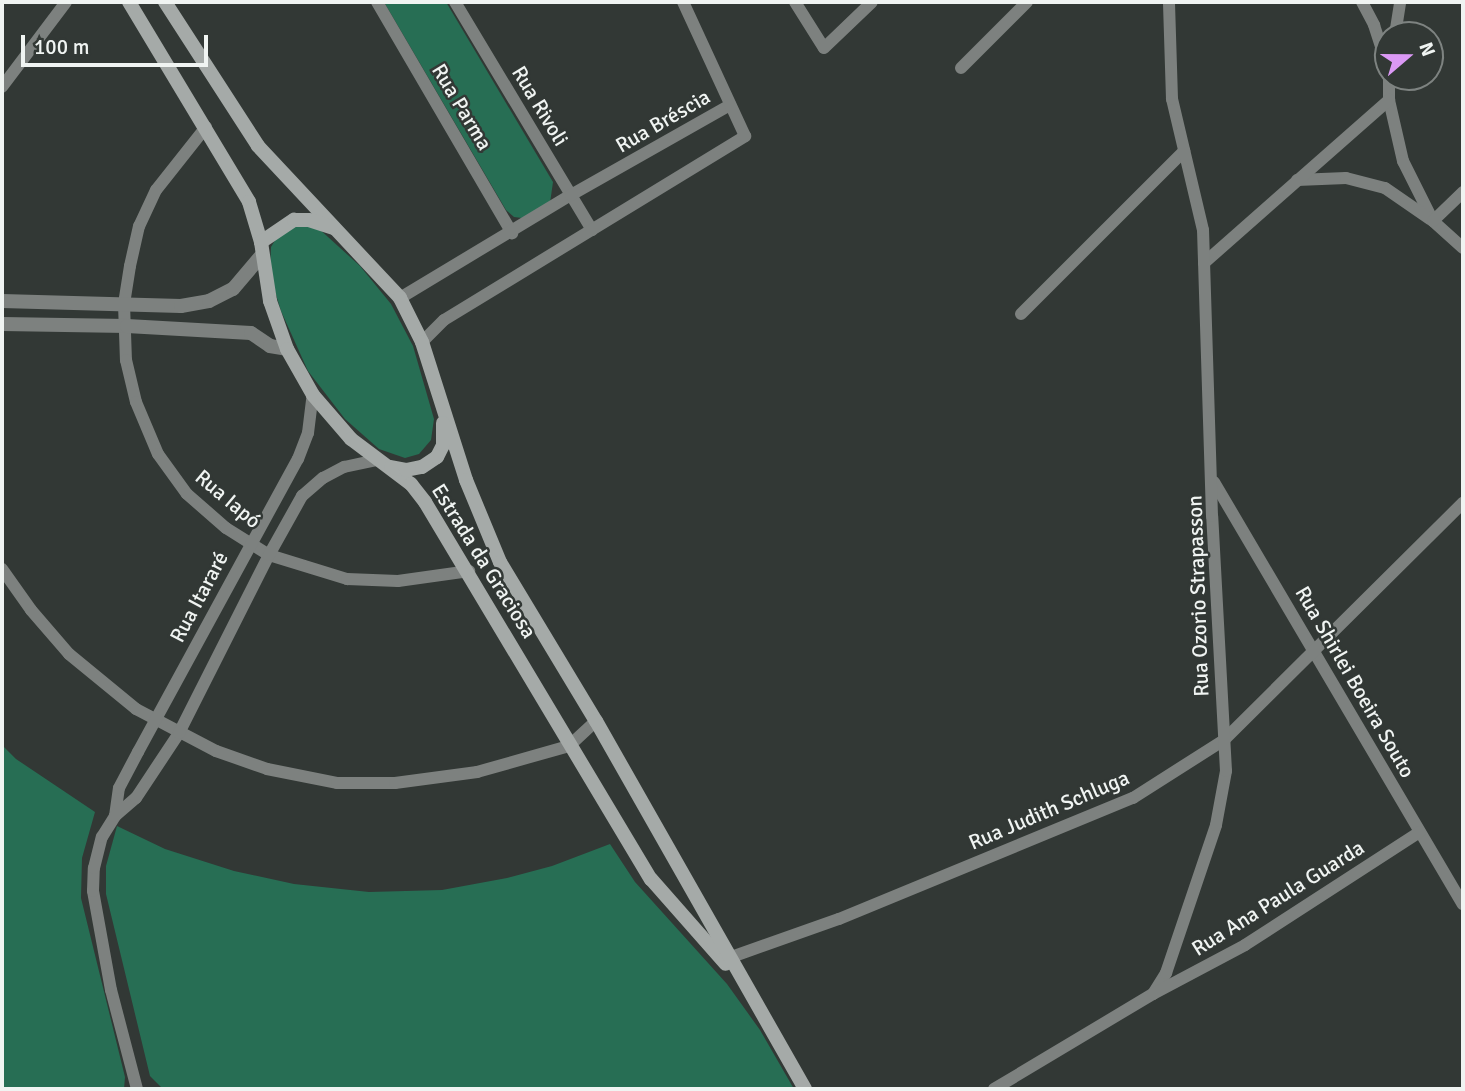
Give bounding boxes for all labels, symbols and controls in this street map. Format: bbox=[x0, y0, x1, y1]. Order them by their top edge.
scale bar bbox=[24, 21, 212, 65]
north arrow bbox=[1374, 21, 1444, 91]
text: 100 m bbox=[34, 34, 89, 60]
text: N bbox=[1413, 39, 1440, 60]
street label: Rua Parma bbox=[426, 59, 498, 155]
street label: Rua Rivoli bbox=[506, 61, 574, 151]
street label: Rua Bréscia bbox=[611, 84, 715, 158]
street label: Rua Iapó bbox=[190, 464, 266, 534]
street label: Estrada da Graciosa bbox=[426, 479, 542, 643]
street label: Rua Ozorio Strapasson bbox=[1182, 495, 1214, 697]
street label: Rua Itararé bbox=[165, 547, 233, 647]
street label: Rua Shirlei Boeira Souto bbox=[1290, 582, 1420, 782]
street label: Rua Judith Schluga bbox=[965, 765, 1133, 855]
street label: Rua Ana Paula Guarda bbox=[1187, 835, 1369, 961]

